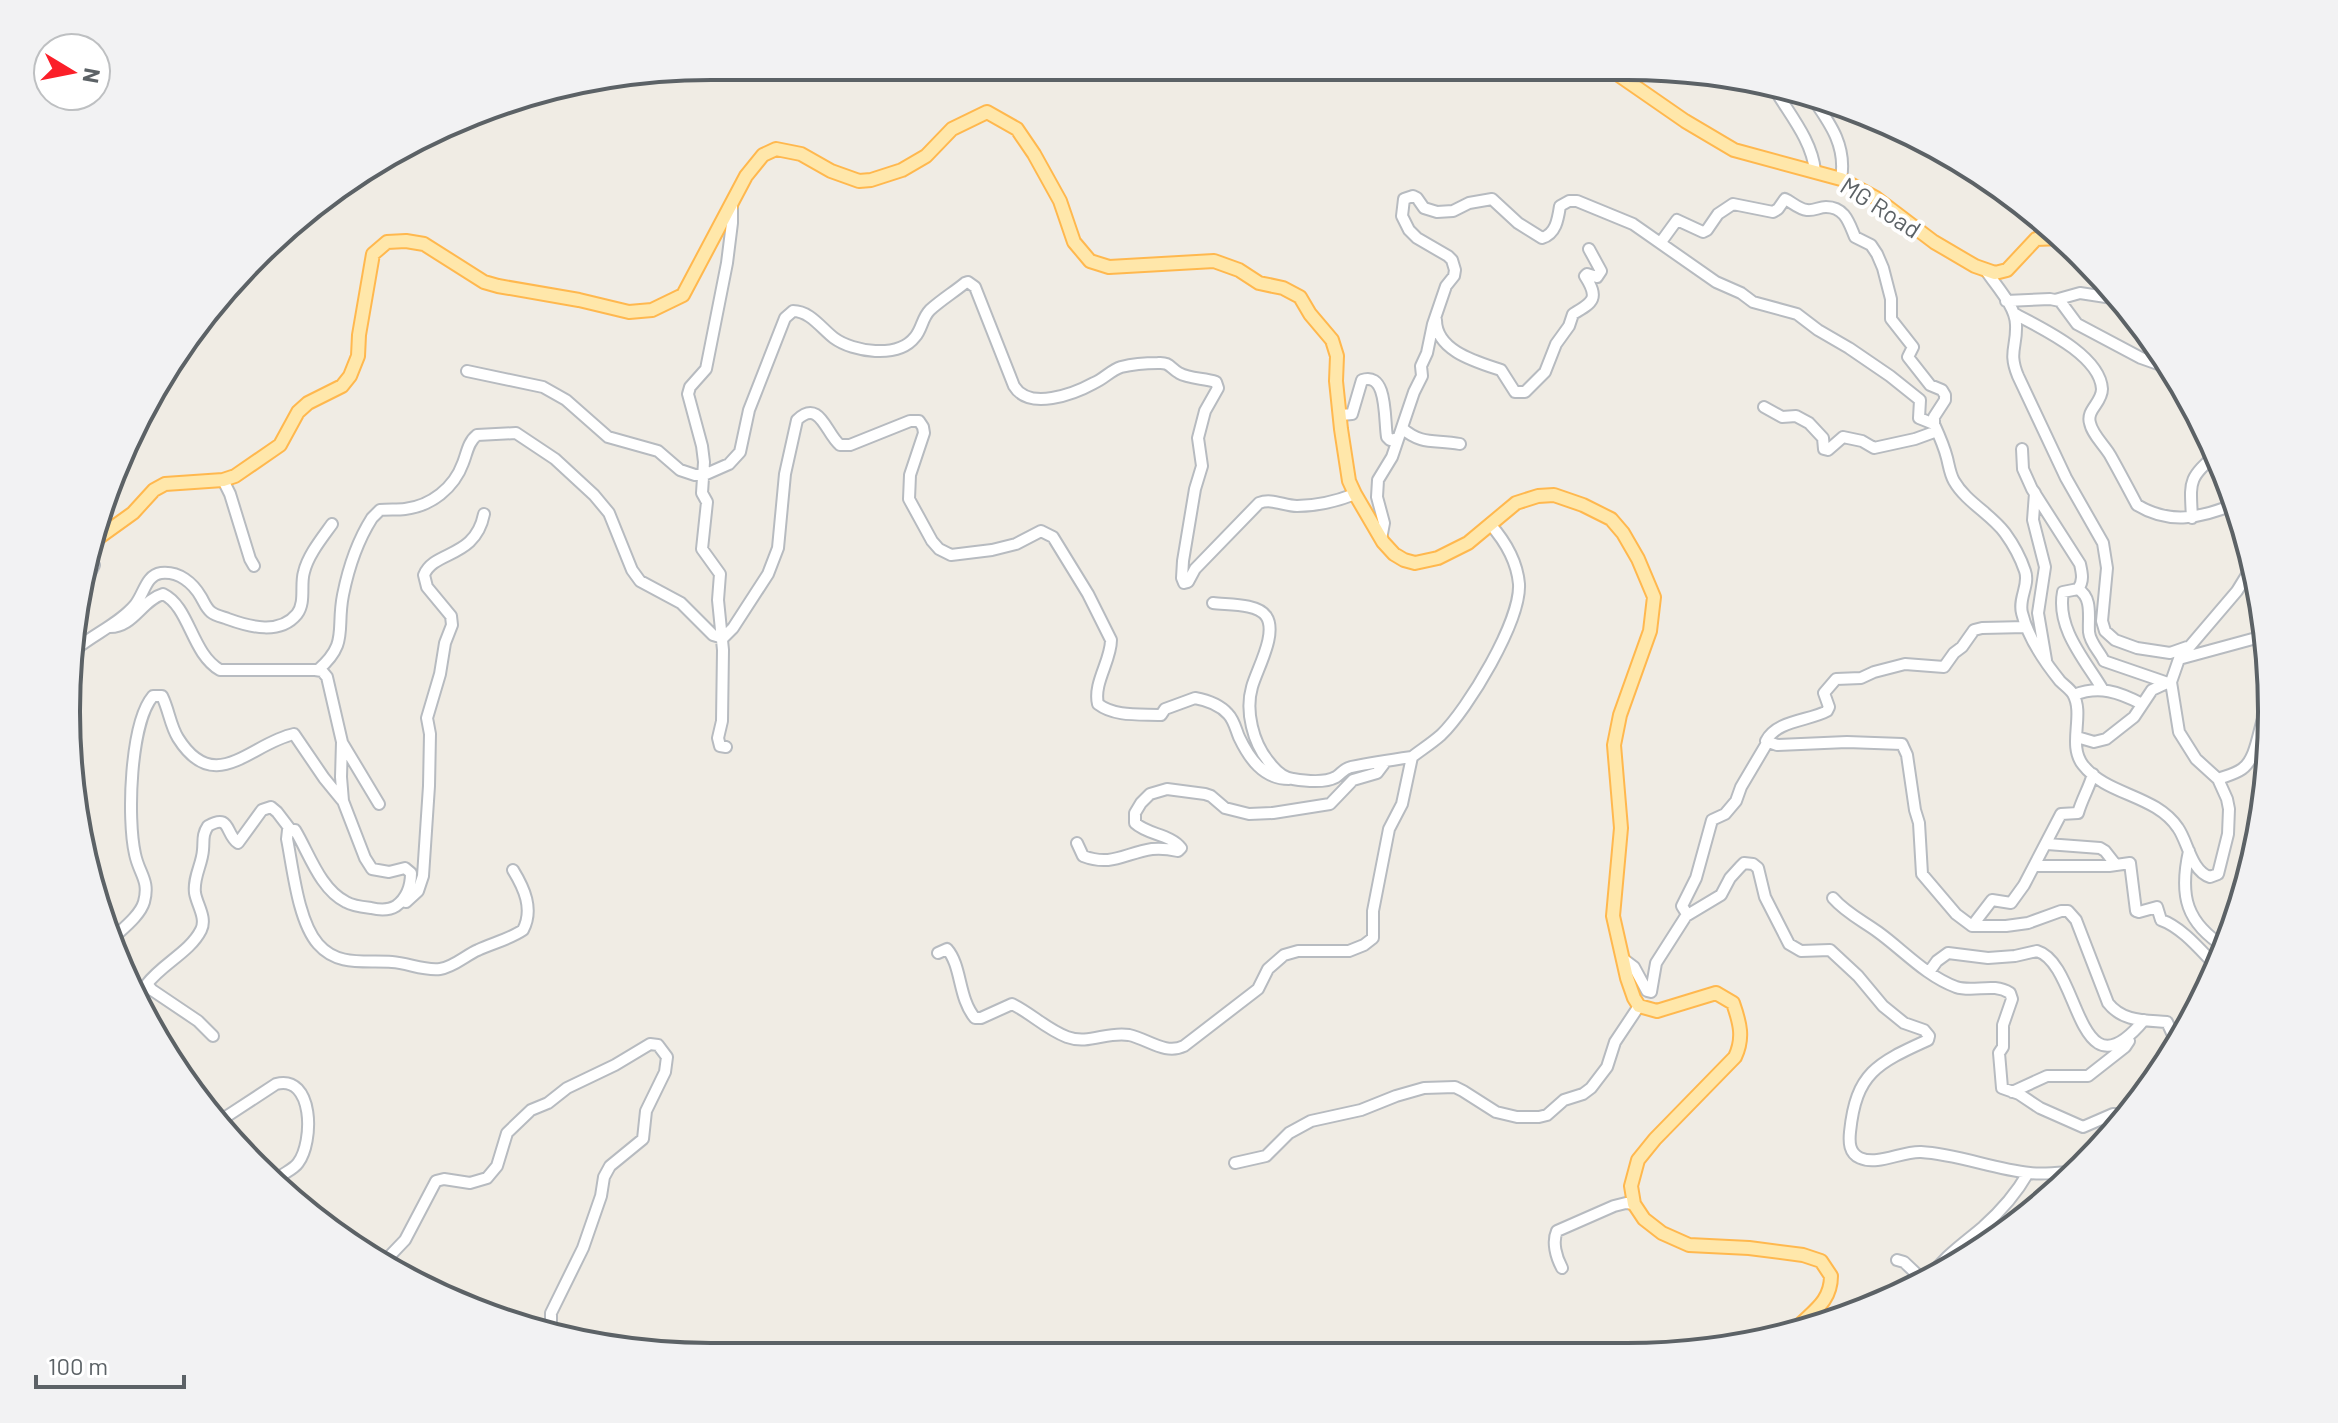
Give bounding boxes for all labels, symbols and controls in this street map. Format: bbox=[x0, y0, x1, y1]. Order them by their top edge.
north arrow bbox=[32, 32, 112, 112]
text: N bbox=[79, 66, 107, 85]
street label: MG Road bbox=[1835, 170, 1927, 244]
scale bar bbox=[36, 1339, 184, 1389]
text: 100 m bbox=[48, 1351, 108, 1380]

